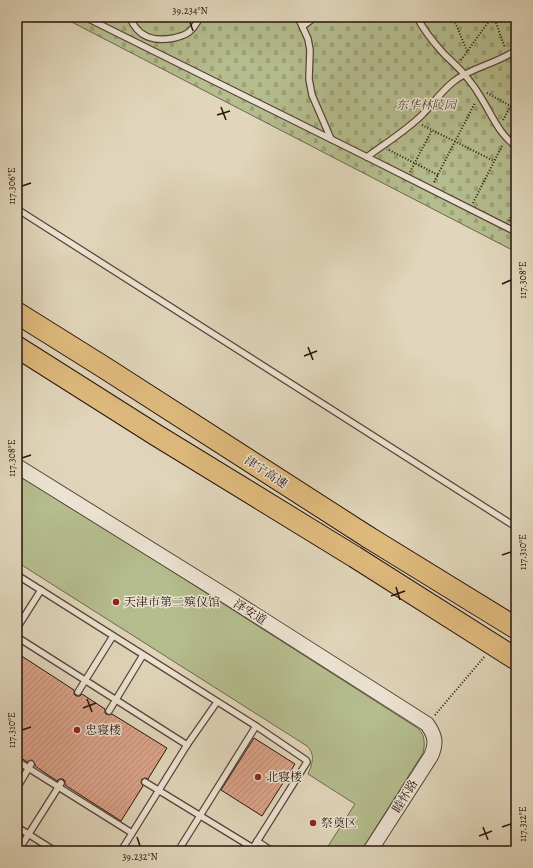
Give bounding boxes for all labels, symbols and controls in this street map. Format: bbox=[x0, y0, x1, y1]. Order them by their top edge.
text: 39.234°N bbox=[172, 4, 208, 17]
park label: 东华林陵园 bbox=[396, 97, 458, 113]
text: 117.306°E bbox=[5, 167, 18, 205]
text: 117.308°E bbox=[516, 261, 529, 299]
text: 117.308°E bbox=[5, 439, 18, 477]
street label: 津宁高速 bbox=[242, 452, 290, 492]
text: 117.310°E bbox=[516, 534, 529, 570]
place label: 天津市第二殡仪馆 bbox=[124, 594, 220, 610]
street label: 泽安道 bbox=[230, 596, 270, 628]
marker: 天津市第二殡仪馆 bbox=[111, 597, 121, 607]
text: 117.310°E bbox=[5, 712, 18, 748]
place label: 忠寝楼 bbox=[85, 722, 121, 738]
marker: 忠寝楼 bbox=[72, 725, 82, 735]
place label: 北寝楼 bbox=[266, 769, 302, 785]
marker: 北寝楼 bbox=[253, 772, 263, 782]
street label: 睦怀路 bbox=[389, 776, 421, 816]
text: 117.312°E bbox=[516, 806, 529, 842]
place label: 祭奠区 bbox=[321, 815, 357, 831]
marker: 祭奠区 bbox=[308, 818, 318, 828]
text: 39.232°N bbox=[122, 850, 158, 863]

